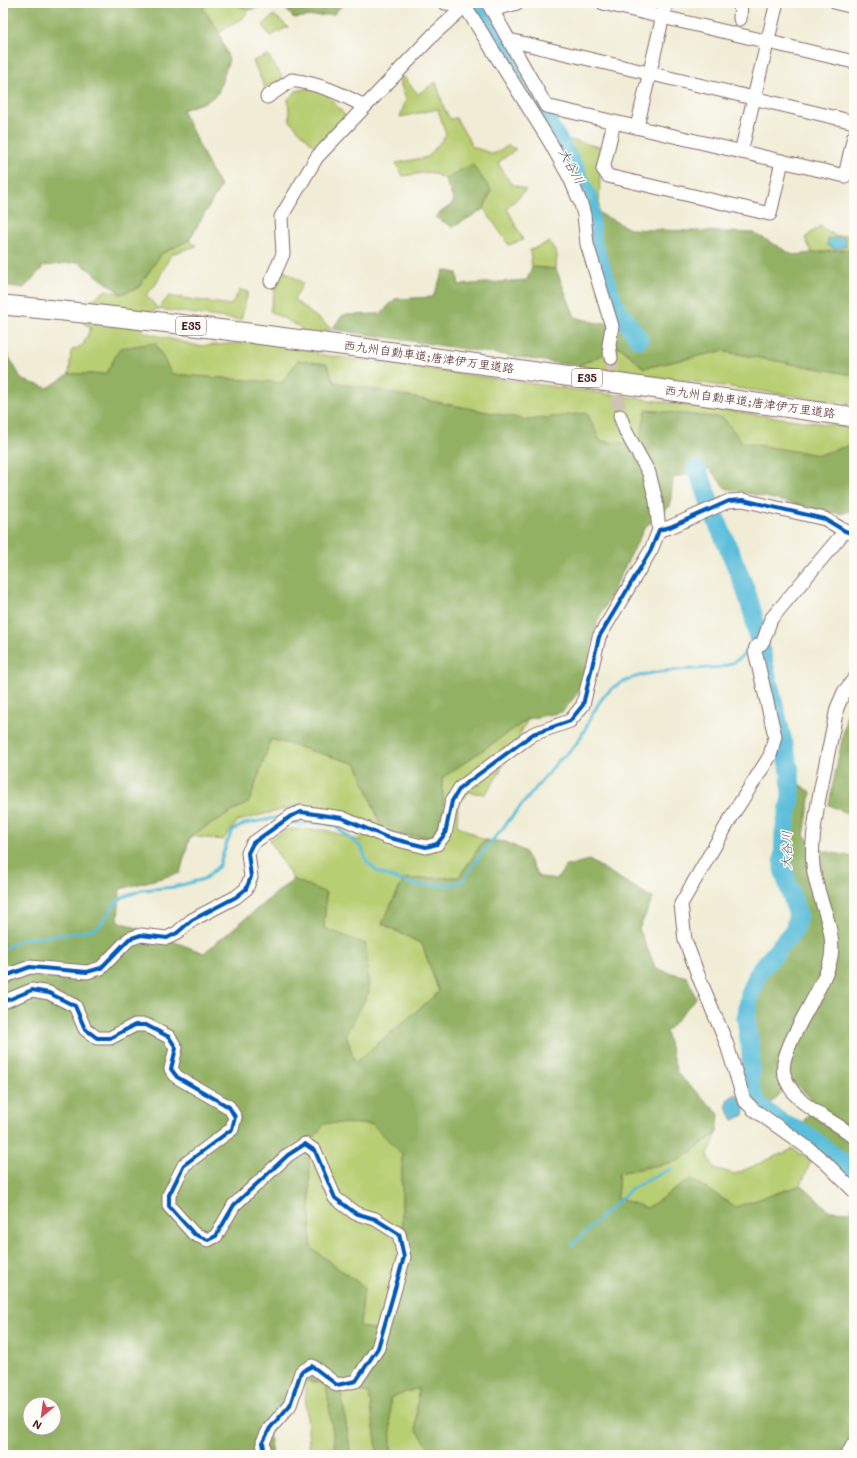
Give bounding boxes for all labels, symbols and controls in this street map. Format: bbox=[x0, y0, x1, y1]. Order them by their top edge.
water label: 大谷川 bbox=[556, 145, 589, 187]
road number: E35 bbox=[176, 317, 206, 335]
street label: 西九州自動車道;唐津伊万里道路 bbox=[343, 336, 515, 376]
road number: E35 bbox=[572, 369, 602, 387]
street label: 西九州自動車道;唐津伊万里道路 bbox=[664, 381, 836, 421]
water label: 大谷川 bbox=[777, 830, 794, 870]
north arrow bbox=[22, 1396, 62, 1436]
text: N bbox=[30, 1417, 44, 1434]

